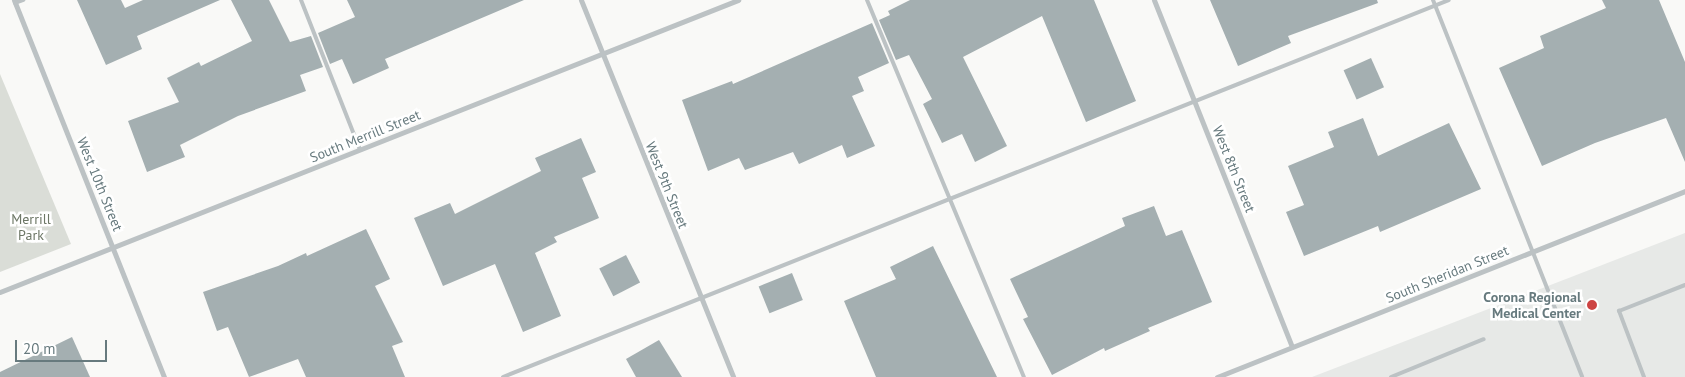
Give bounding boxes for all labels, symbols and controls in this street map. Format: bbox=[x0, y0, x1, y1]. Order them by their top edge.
street label: South Merrill Street bbox=[307, 106, 423, 166]
street label: West 8th Street bbox=[1209, 123, 1259, 215]
street label: West 10th Street bbox=[74, 135, 126, 233]
street label: West 9th Street bbox=[642, 139, 692, 231]
park label: Merrill Park bbox=[11, 211, 51, 243]
street label: South Sheridan Street bbox=[1383, 242, 1511, 306]
place label: Corona Regional Medical Center bbox=[1483, 289, 1581, 322]
marker: Corona Regional Medical Center bbox=[1585, 298, 1599, 312]
scale bar bbox=[18, 330, 110, 362]
text: 20 m bbox=[23, 339, 56, 358]

